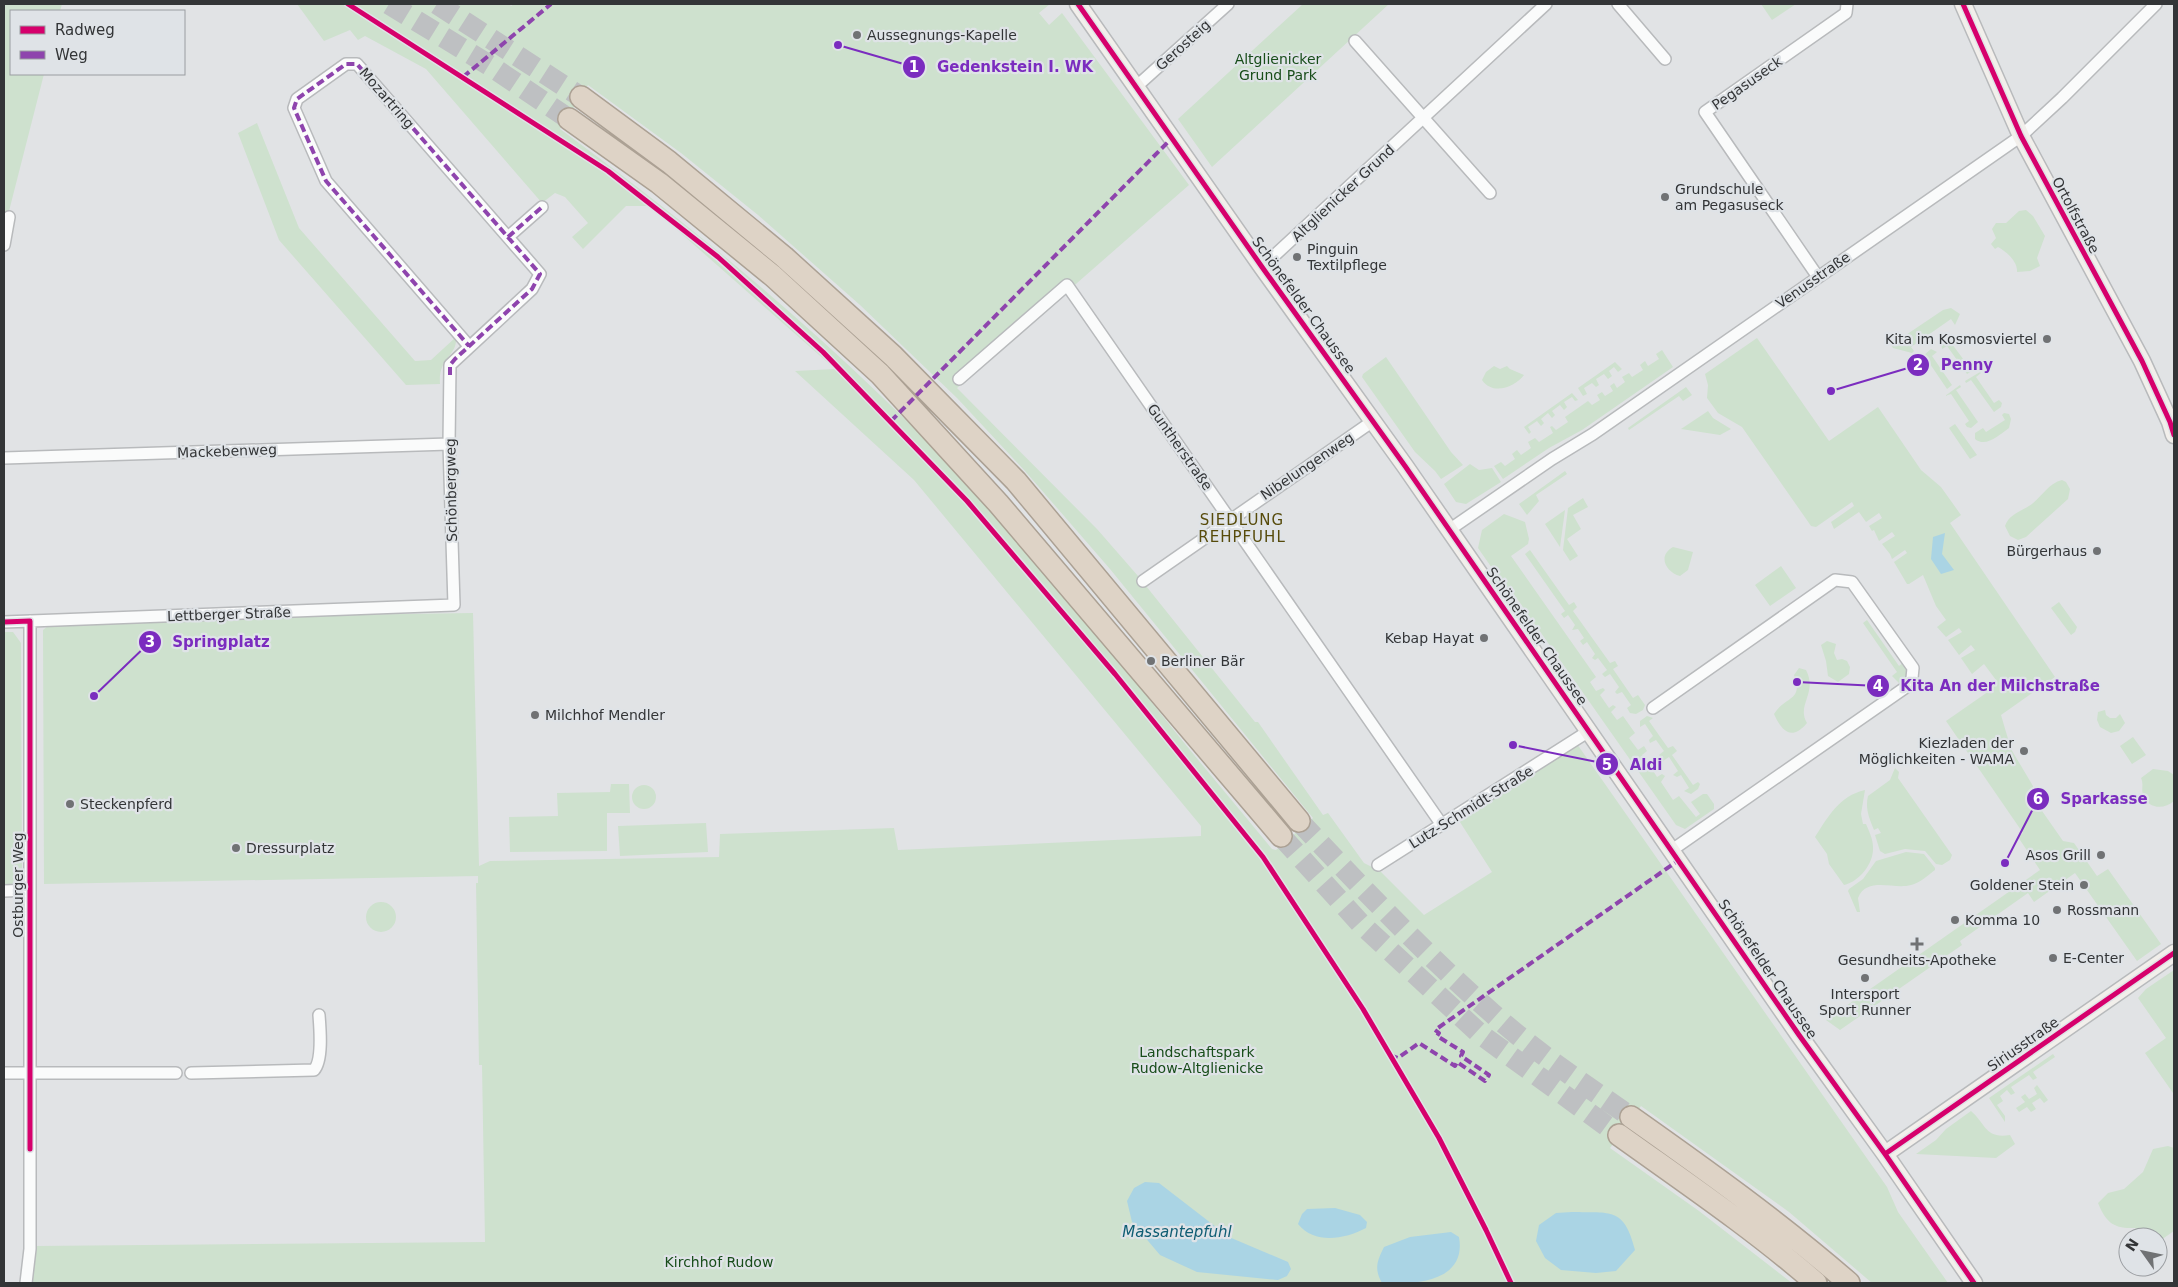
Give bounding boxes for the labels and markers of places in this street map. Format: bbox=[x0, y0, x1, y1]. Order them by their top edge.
place label: Aussegnungs-Kapelle bbox=[867, 27, 1017, 43]
marker: Aussegnungs-Kapelle bbox=[851, 29, 863, 41]
callout: Gedenkstein I. WK bbox=[902, 52, 1103, 82]
place label: Grundschule am Pegasuseck bbox=[1675, 181, 1784, 213]
marker: Grundschule am Pegasuseck bbox=[1659, 191, 1671, 203]
place label: Pinguin Textilpflege bbox=[1306, 241, 1387, 273]
marker: Pinguin Textilpflege bbox=[1291, 251, 1303, 263]
place label: Kita im Kosmosviertel bbox=[1885, 331, 2037, 347]
marker: Kita im Kosmosviertel bbox=[2041, 333, 2053, 345]
callout: Penny bbox=[1906, 350, 2003, 380]
place label: Bürgerhaus bbox=[2006, 543, 2087, 559]
marker: Bürgerhaus bbox=[2091, 545, 2103, 557]
callout: Springplatz bbox=[137, 627, 280, 657]
place label: Kebap Hayat bbox=[1385, 630, 1475, 646]
marker: Kebap Hayat bbox=[1478, 632, 1490, 644]
place label: Berliner Bär bbox=[1161, 653, 1245, 669]
marker: Berliner Bär bbox=[1145, 655, 1157, 667]
callout: Kita An der Milchstraße bbox=[1865, 671, 2110, 701]
place label: Milchhof Mendler bbox=[545, 707, 665, 723]
marker: Milchhof Mendler bbox=[529, 709, 541, 721]
place label: Kiezladen der Möglichkeiten - WAMA bbox=[1859, 735, 2014, 767]
marker: Kiezladen der Möglichkeiten - WAMA bbox=[2018, 745, 2030, 757]
callout: Aldi bbox=[1595, 749, 1672, 779]
callout: Sparkasse bbox=[2025, 784, 2157, 814]
place label: Steckenpferd bbox=[80, 796, 173, 812]
marker: Steckenpferd bbox=[64, 798, 76, 810]
place label: Dressurplatz bbox=[246, 840, 334, 856]
marker: Dressurplatz bbox=[230, 842, 242, 854]
place label: Asos Grill bbox=[2026, 847, 2091, 863]
marker: Asos Grill bbox=[2095, 849, 2107, 861]
place label: Goldener Stein bbox=[1970, 877, 2074, 893]
marker: Goldener Stein bbox=[2078, 879, 2090, 891]
place label: Rossmann bbox=[2067, 902, 2139, 918]
marker: Rossmann bbox=[2051, 904, 2063, 916]
place label: Komma 10 bbox=[1965, 912, 2040, 928]
marker: Komma 10 bbox=[1949, 914, 1961, 926]
marker: Gesundheits-Apotheke bbox=[1911, 938, 1923, 950]
place label: E-Center bbox=[2063, 950, 2124, 966]
place label: Gesundheits-Apotheke bbox=[1838, 952, 1996, 968]
marker: E-Center bbox=[2047, 952, 2059, 964]
marker: Intersport Sport Runner bbox=[1859, 972, 1871, 984]
place label: Intersport Sport Runner bbox=[1819, 986, 1911, 1018]

